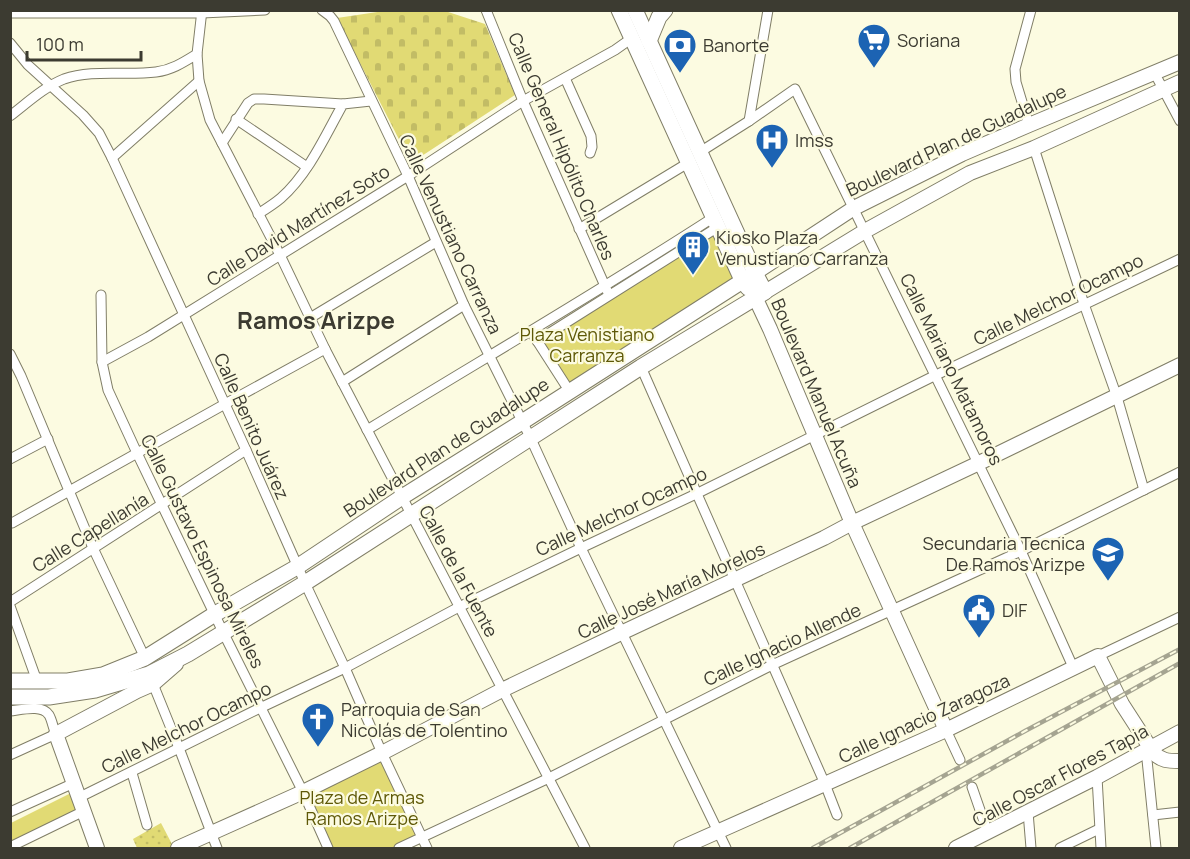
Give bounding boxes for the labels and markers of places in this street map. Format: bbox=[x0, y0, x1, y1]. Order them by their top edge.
supermarket icon: Soriana bbox=[856, 22, 892, 69]
bank icon: Banorte bbox=[662, 27, 698, 74]
place label: Soriana bbox=[897, 28, 960, 52]
place label: Banorte bbox=[703, 33, 769, 57]
hospital icon: Imss bbox=[754, 122, 790, 169]
place label: Imss bbox=[795, 128, 833, 152]
place label: Kiosko Plaza Venustiano Carranza bbox=[716, 225, 888, 270]
building icon: Kiosko Plaza Venustiano Carranza bbox=[675, 229, 711, 276]
place label: Secundaria Tecnica De Ramos Arizpe bbox=[923, 531, 1085, 576]
school or university icon: Secundaria Tecnica De Ramos Arizpe bbox=[1090, 535, 1126, 582]
public building icon: DIF bbox=[961, 592, 997, 639]
place label: DIF bbox=[1002, 598, 1027, 622]
place label: Parroquia de San Nicolás de Tolentino bbox=[341, 697, 508, 742]
church icon: Parroquia de San Nicolás de Tolentino bbox=[300, 701, 336, 748]

